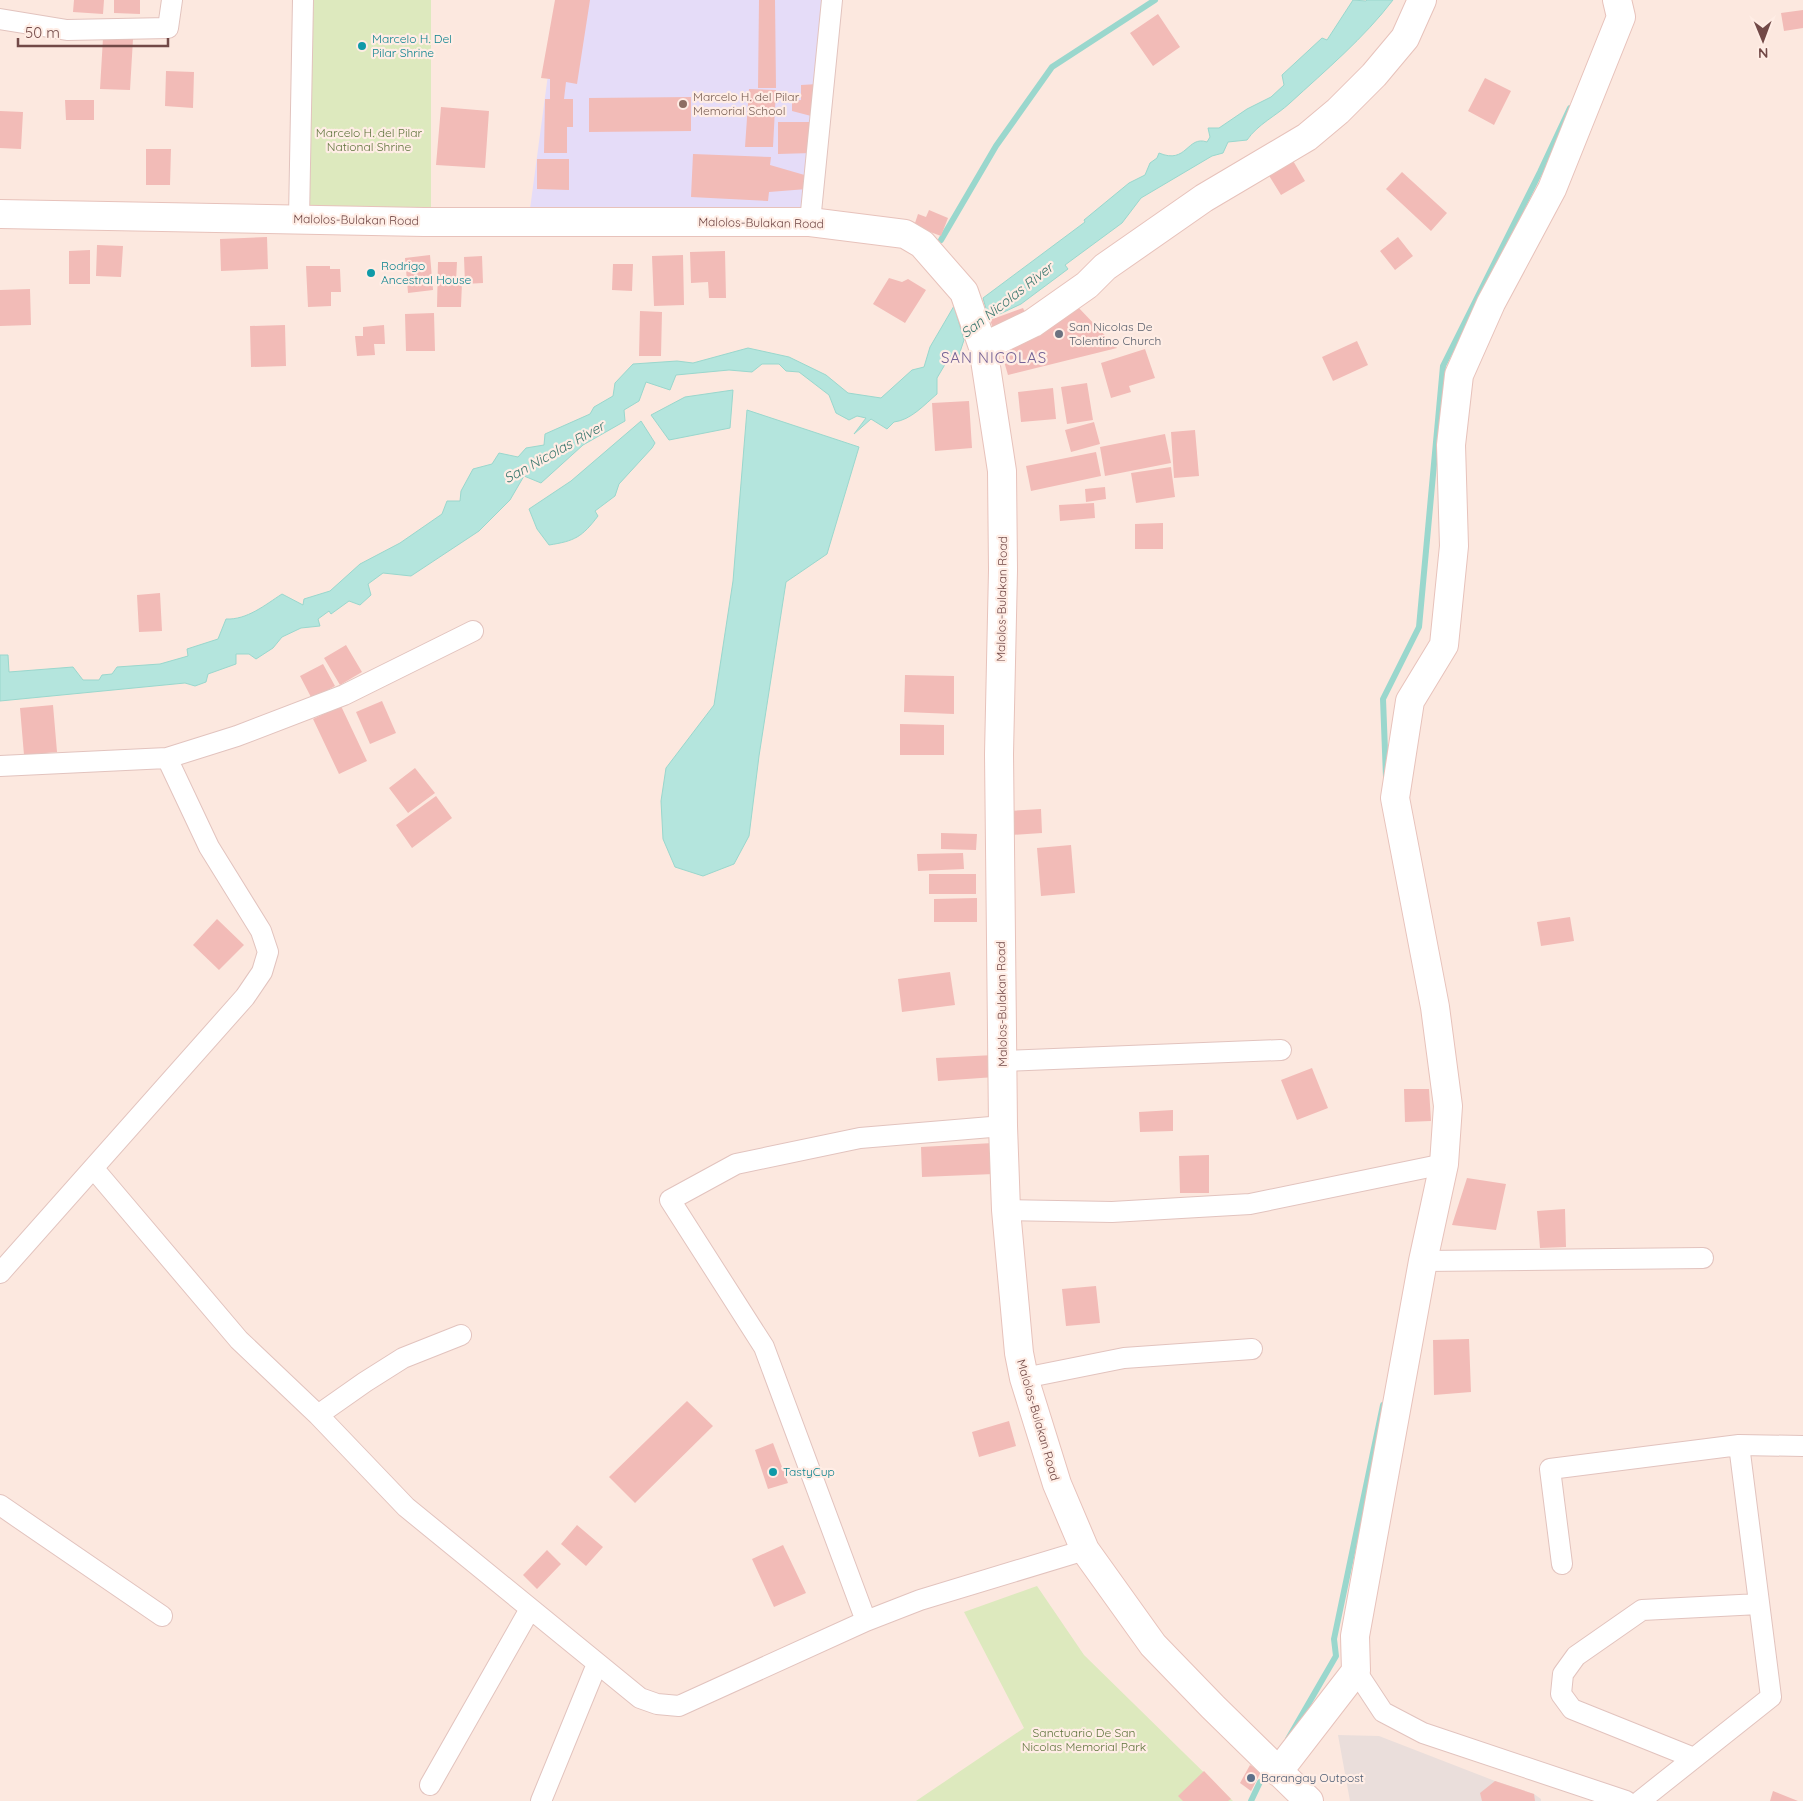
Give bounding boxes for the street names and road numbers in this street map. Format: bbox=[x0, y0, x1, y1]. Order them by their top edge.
street label: Malolos-Bulakan Road bbox=[293, 211, 419, 228]
street label: Malolos-Bulakan Road bbox=[698, 214, 824, 231]
street label: Malolos-Bulakan Road bbox=[993, 536, 1010, 662]
street label: Malolos-Bulakan Road bbox=[993, 941, 1010, 1067]
street label: Malolos-Bulakan Road bbox=[1014, 1357, 1063, 1482]

